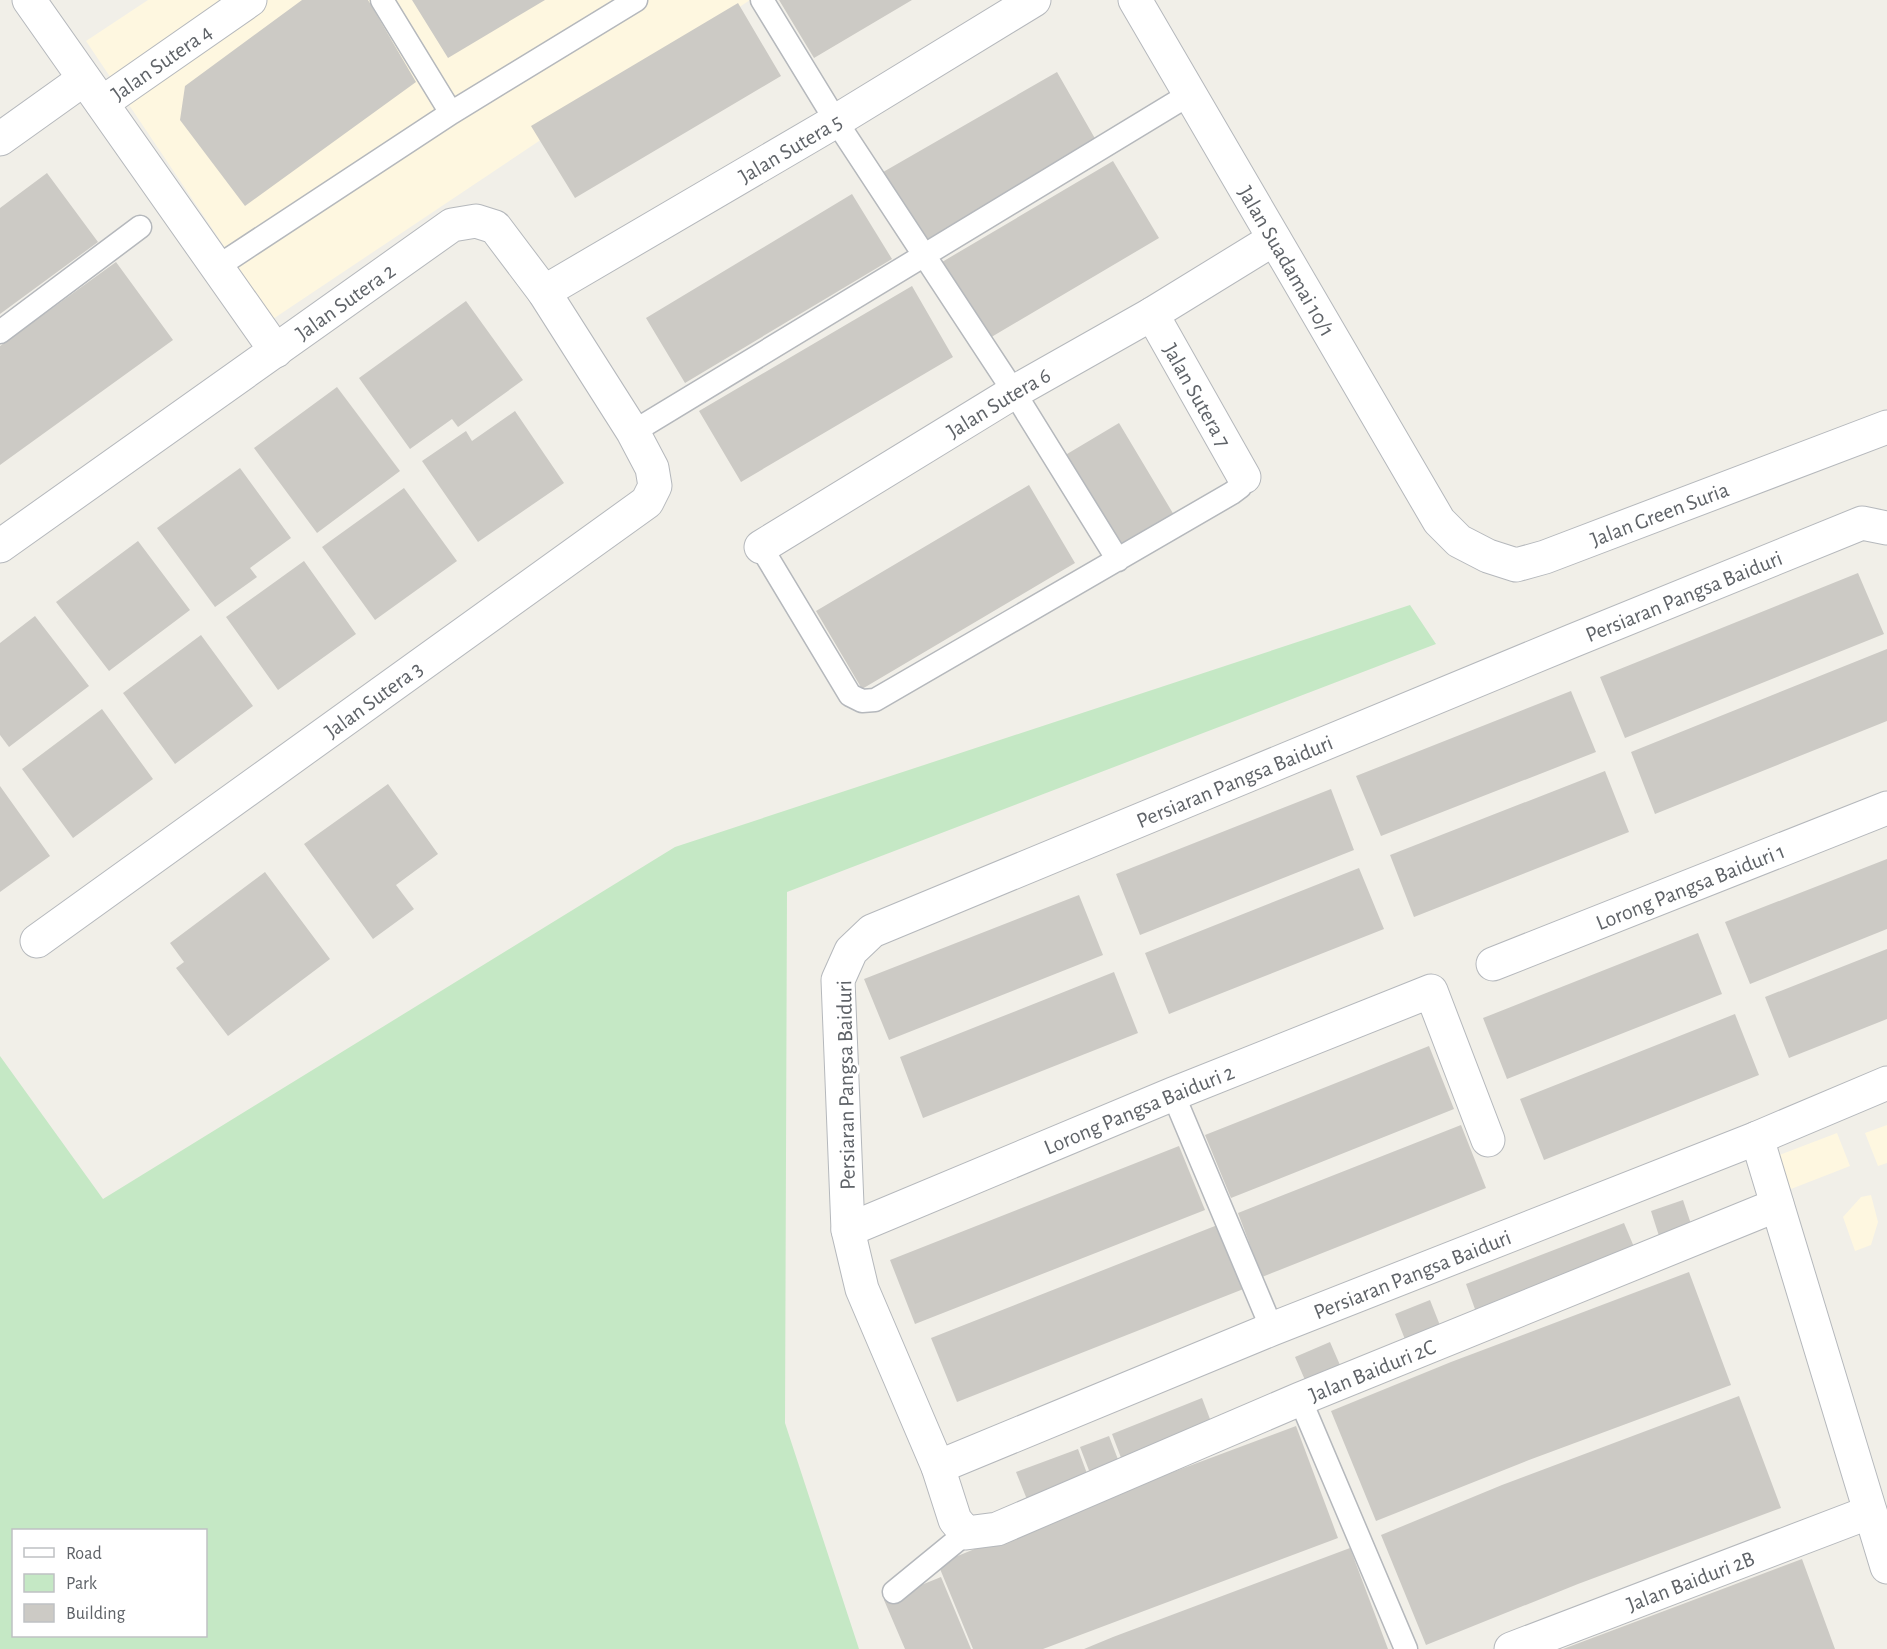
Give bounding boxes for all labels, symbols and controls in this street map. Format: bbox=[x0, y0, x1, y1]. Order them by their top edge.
street label: Jalan Sutera 4 bbox=[107, 20, 216, 105]
street label: Jalan Sutera 5 bbox=[735, 110, 846, 187]
street label: Jalan Suadamai 10/1 bbox=[1234, 182, 1339, 340]
street label: Jalan Sutera 2 bbox=[292, 259, 399, 344]
street label: Jalan Sutera 7 bbox=[1159, 340, 1235, 451]
street label: Jalan Sutera 6 bbox=[943, 364, 1054, 442]
street label: Jalan Green Suria bbox=[1588, 478, 1732, 551]
street label: Persiaran Pangsa Baiduri bbox=[1583, 547, 1785, 646]
street label: Jalan Sutera 3 bbox=[321, 657, 427, 743]
street label: Persiaran Pangsa Baiduri bbox=[1133, 731, 1336, 832]
street label: Lorong Pangsa Baiduri 1 bbox=[1593, 840, 1788, 934]
street label: Persiaran Pangsa Baiduri bbox=[833, 980, 859, 1190]
street label: Lorong Pangsa Baiduri 2 bbox=[1041, 1061, 1237, 1159]
street label: Persiaran Pangsa Baiduri bbox=[1311, 1226, 1514, 1323]
street label: Jalan Baiduri 2C bbox=[1306, 1336, 1439, 1406]
legend bbox=[12, 1529, 207, 1637]
text: Road bbox=[66, 1545, 102, 1563]
street label: Jalan Baiduri 2B bbox=[1624, 1547, 1758, 1616]
text: Park bbox=[66, 1575, 98, 1593]
text: Building bbox=[66, 1605, 126, 1623]

